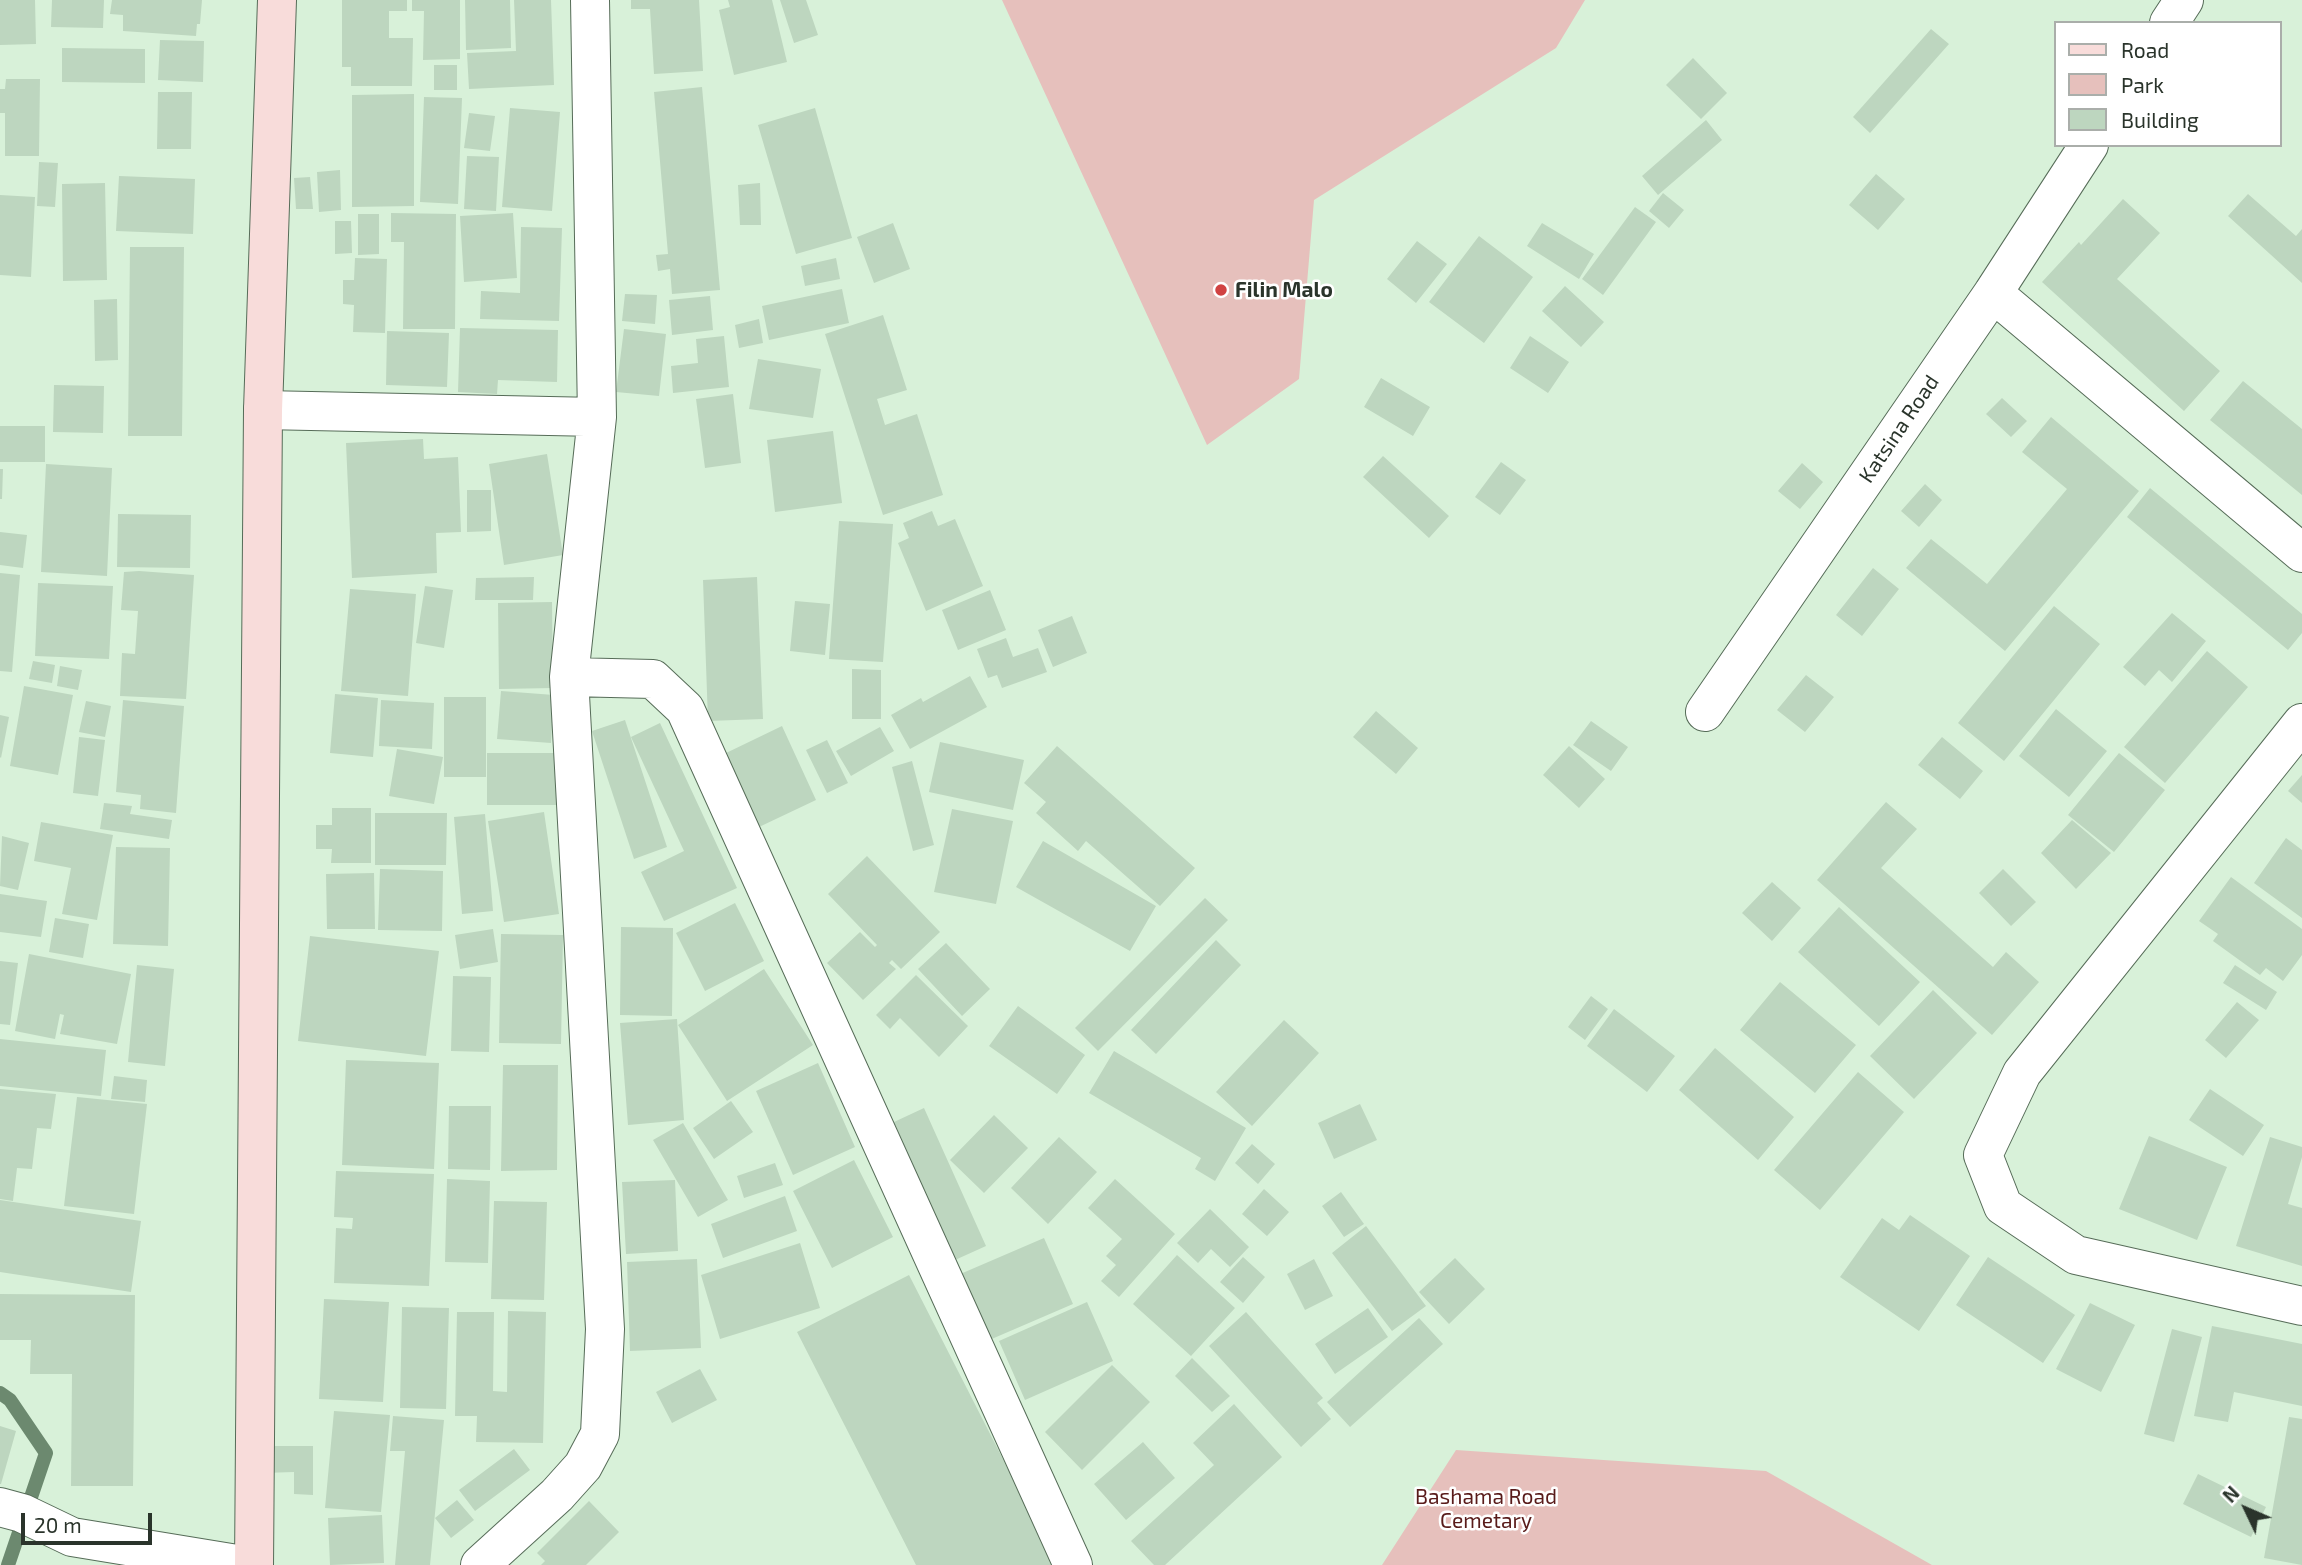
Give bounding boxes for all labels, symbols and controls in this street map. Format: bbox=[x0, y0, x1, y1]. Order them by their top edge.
legend bbox=[2054, 21, 2281, 147]
text: Road bbox=[2121, 37, 2169, 62]
text: Park bbox=[2121, 72, 2164, 97]
text: Building bbox=[2121, 107, 2199, 132]
place label: Filin Malo bbox=[1235, 277, 1333, 303]
marker: Filin Malo bbox=[1213, 282, 1229, 298]
street label: Katsina Road bbox=[1854, 370, 1944, 488]
north arrow bbox=[2211, 1474, 2281, 1544]
text: N bbox=[2217, 1481, 2244, 1507]
park label: Bashama Road Cemetary bbox=[1415, 1484, 1557, 1534]
scale bar bbox=[24, 1498, 156, 1542]
text: 20 m bbox=[34, 1512, 82, 1537]

